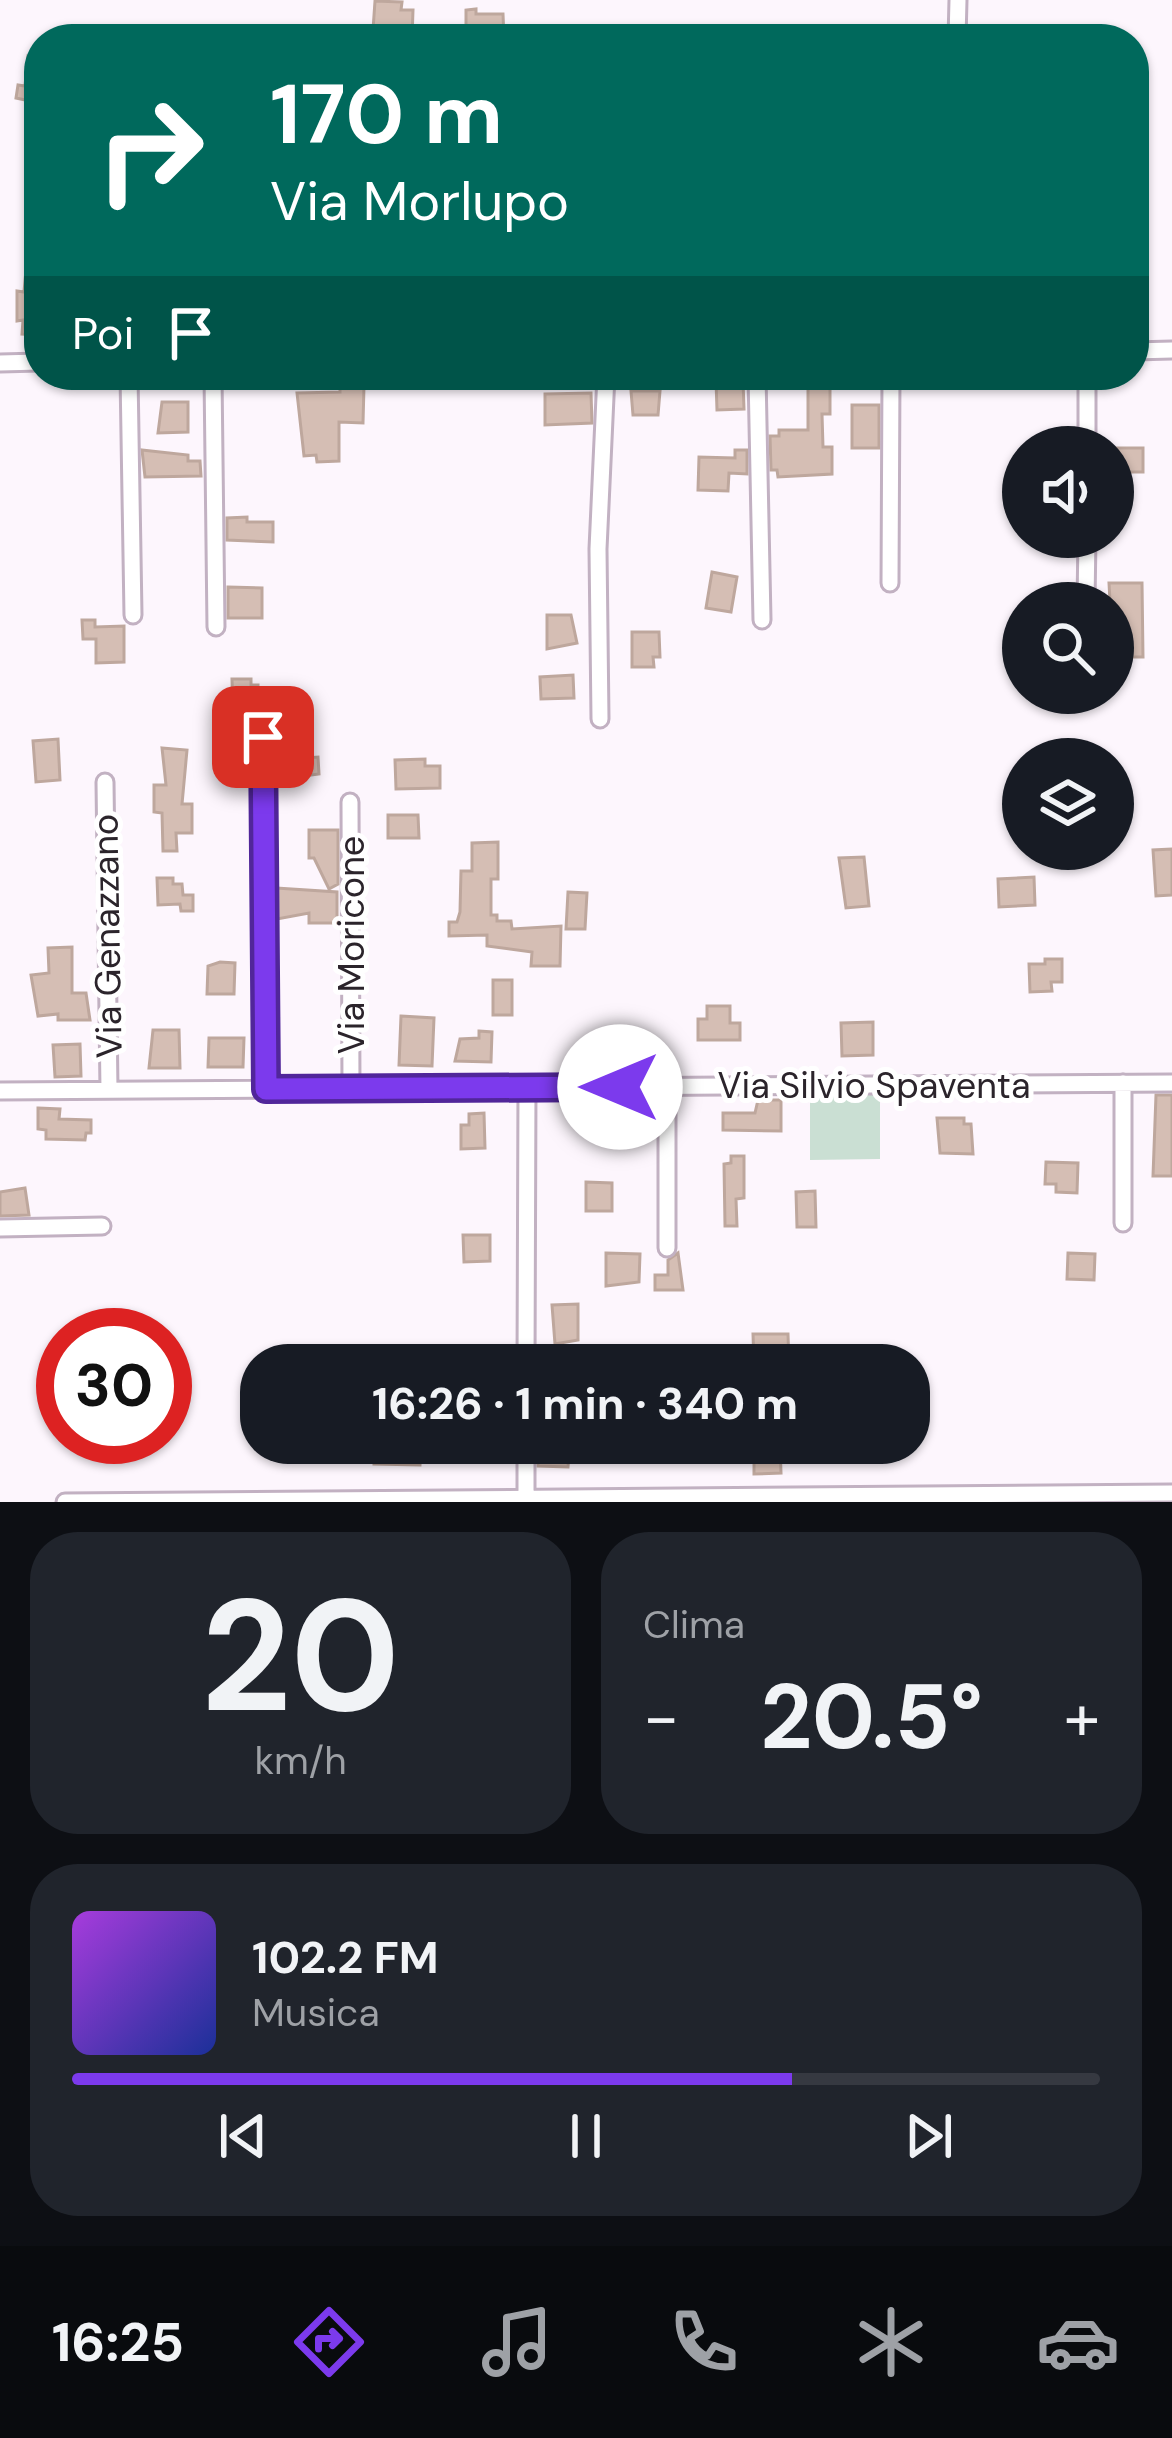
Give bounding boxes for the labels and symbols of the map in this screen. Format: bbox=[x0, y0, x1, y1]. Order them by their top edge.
pin bbox=[212, 686, 314, 788]
street label: Via Genazzano bbox=[81, 813, 133, 1059]
street label: Via Moricone bbox=[328, 836, 375, 1054]
position arrow bbox=[557, 1024, 683, 1150]
street label: Via Silvio Spaventa bbox=[717, 1062, 1031, 1109]
speed limit sign: 30 bbox=[36, 1308, 192, 1464]

